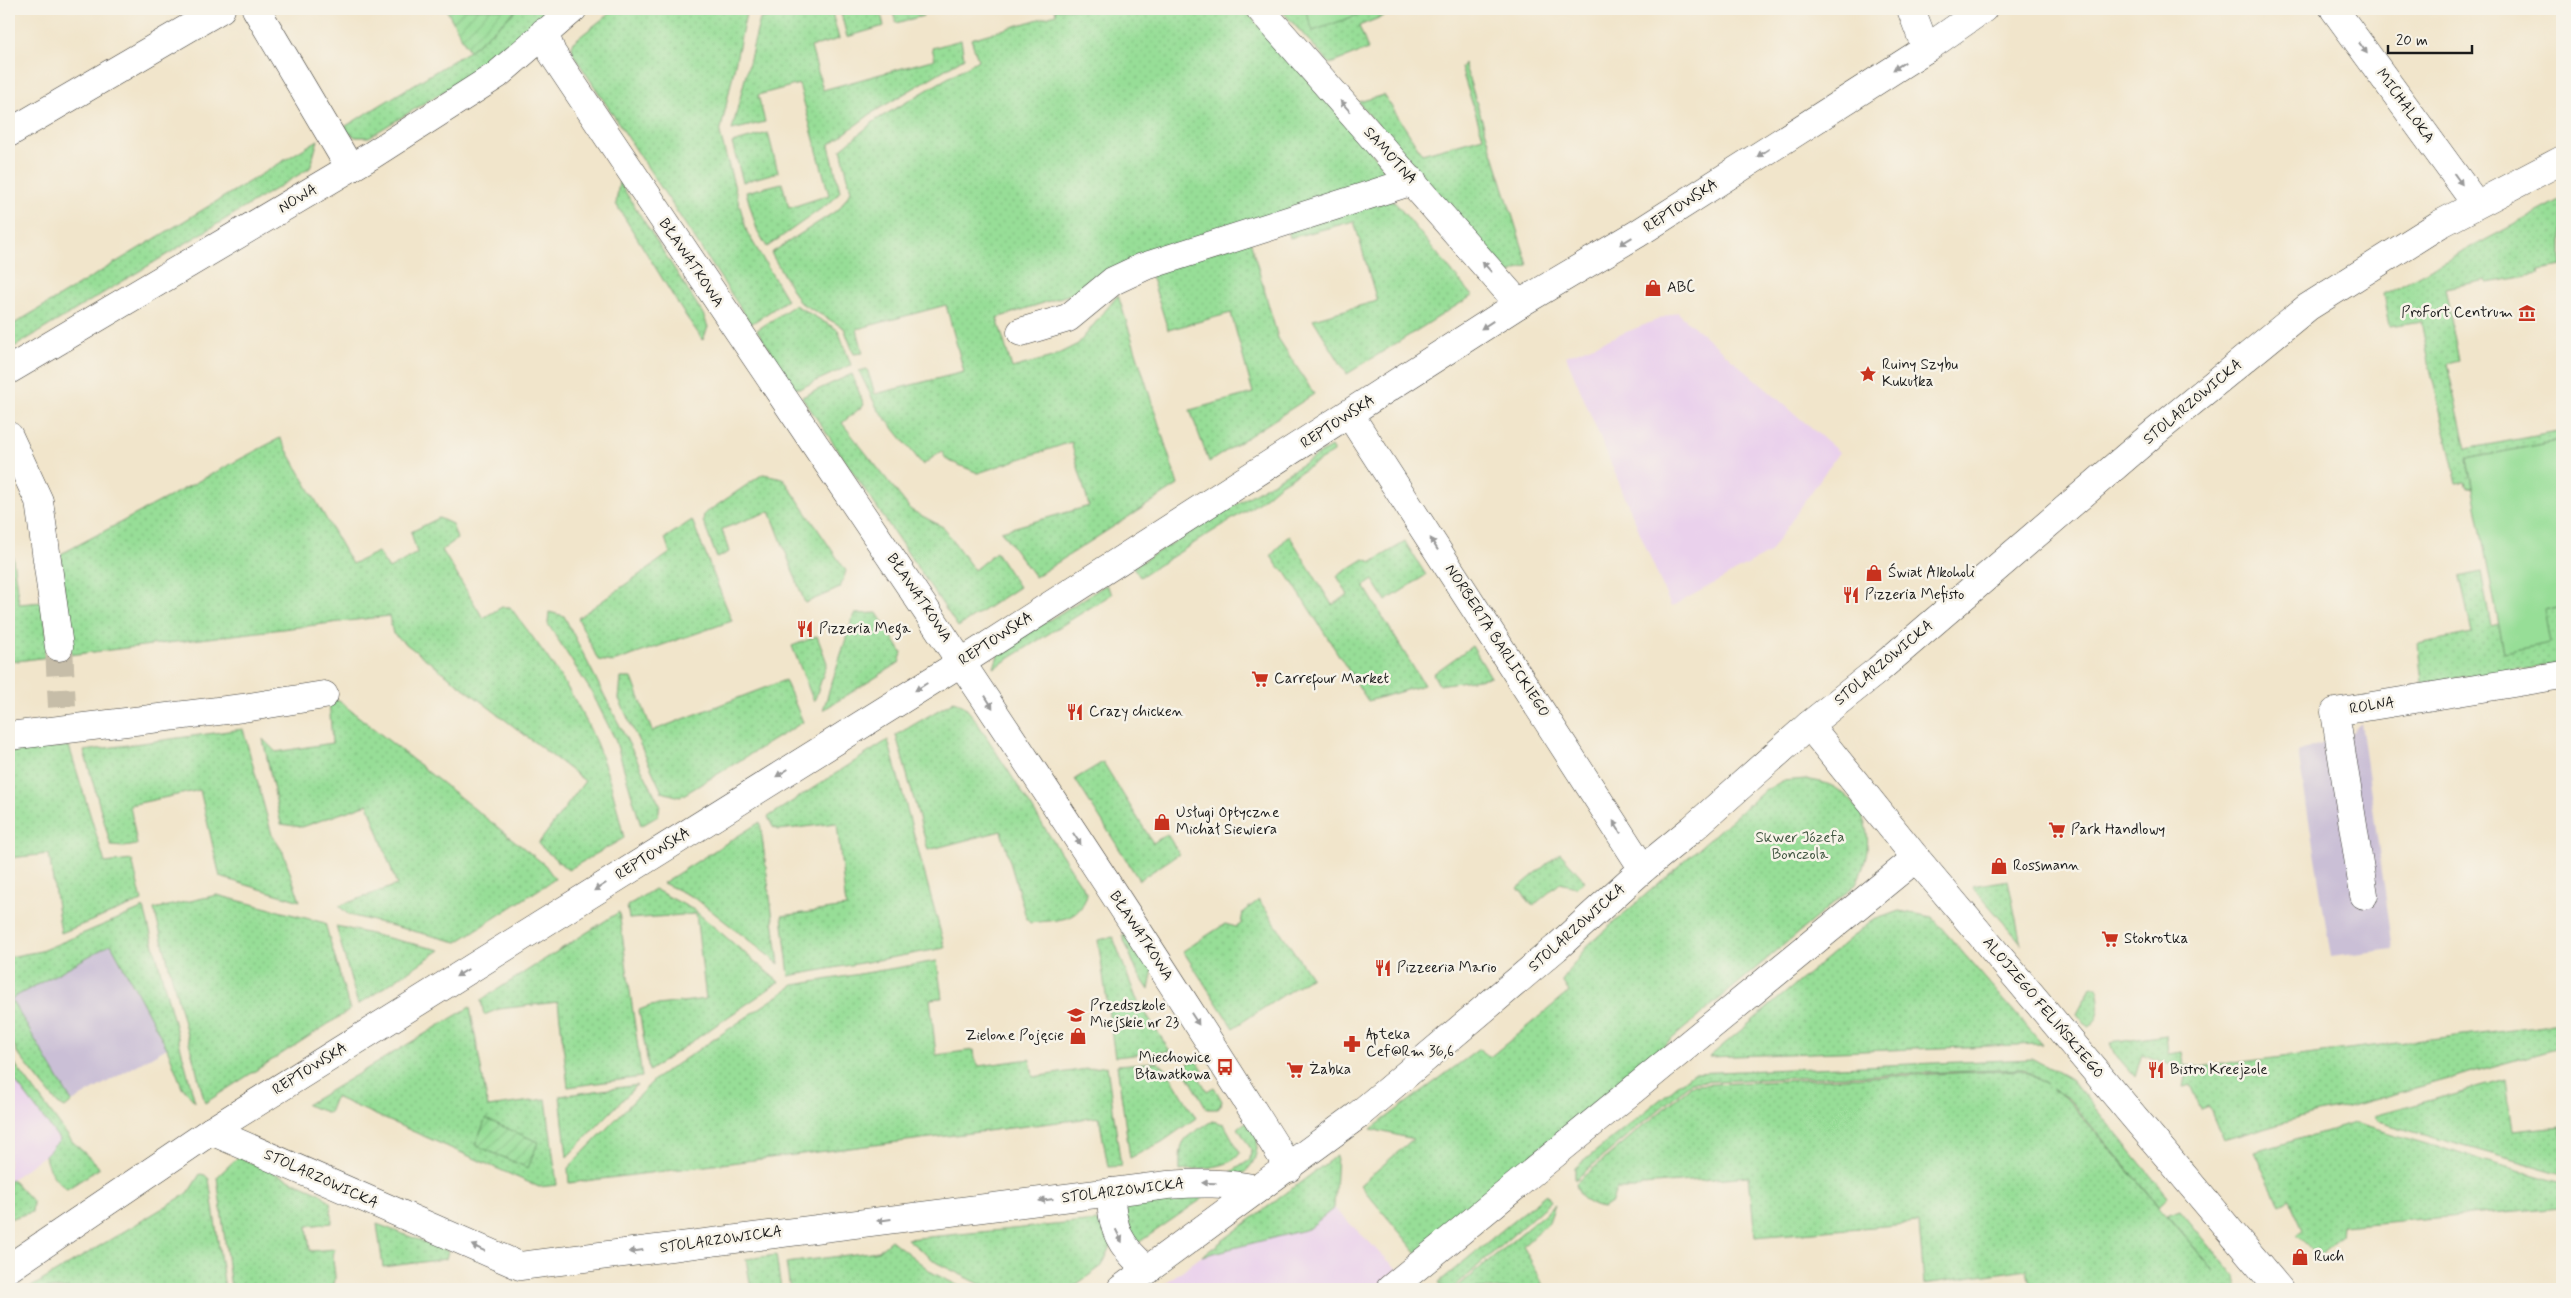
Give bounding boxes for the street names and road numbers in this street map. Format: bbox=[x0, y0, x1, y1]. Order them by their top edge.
street label: MICHALOKA bbox=[2371, 65, 2439, 147]
street label: SAMOTNA bbox=[1359, 123, 1421, 189]
street label: REPTOWSKA bbox=[1640, 175, 1722, 237]
street label: NOWA bbox=[275, 180, 321, 218]
street label: BŁAWATKOWA bbox=[654, 215, 728, 311]
street label: STOLARZOWICKA bbox=[2139, 355, 2247, 449]
street label: REPTOWSKA bbox=[1297, 391, 1379, 453]
street label: BŁAWATKOWA bbox=[882, 550, 956, 646]
street label: NORBERTA BARLICKIEGO bbox=[1440, 561, 1554, 721]
street label: REPTOWSKA bbox=[955, 608, 1037, 670]
street label: STOLARZOWICKA bbox=[1830, 616, 1938, 710]
street label: ROLNA bbox=[2348, 693, 2396, 719]
street label: REPTOWSKA bbox=[612, 823, 694, 885]
street label: STOLARZOWICKA bbox=[1524, 879, 1630, 977]
street label: BŁAWATKOWA bbox=[1105, 887, 1177, 985]
street label: ALOJZEGO FELIŃSKIEGO bbox=[1978, 933, 2108, 1083]
street label: REPTOWSKA bbox=[269, 1038, 351, 1100]
street label: STOLARZOWICKA bbox=[261, 1145, 381, 1213]
street label: STOLARZOWICKA bbox=[1061, 1174, 1185, 1208]
street label: STOLARZOWICKA bbox=[659, 1222, 783, 1258]

